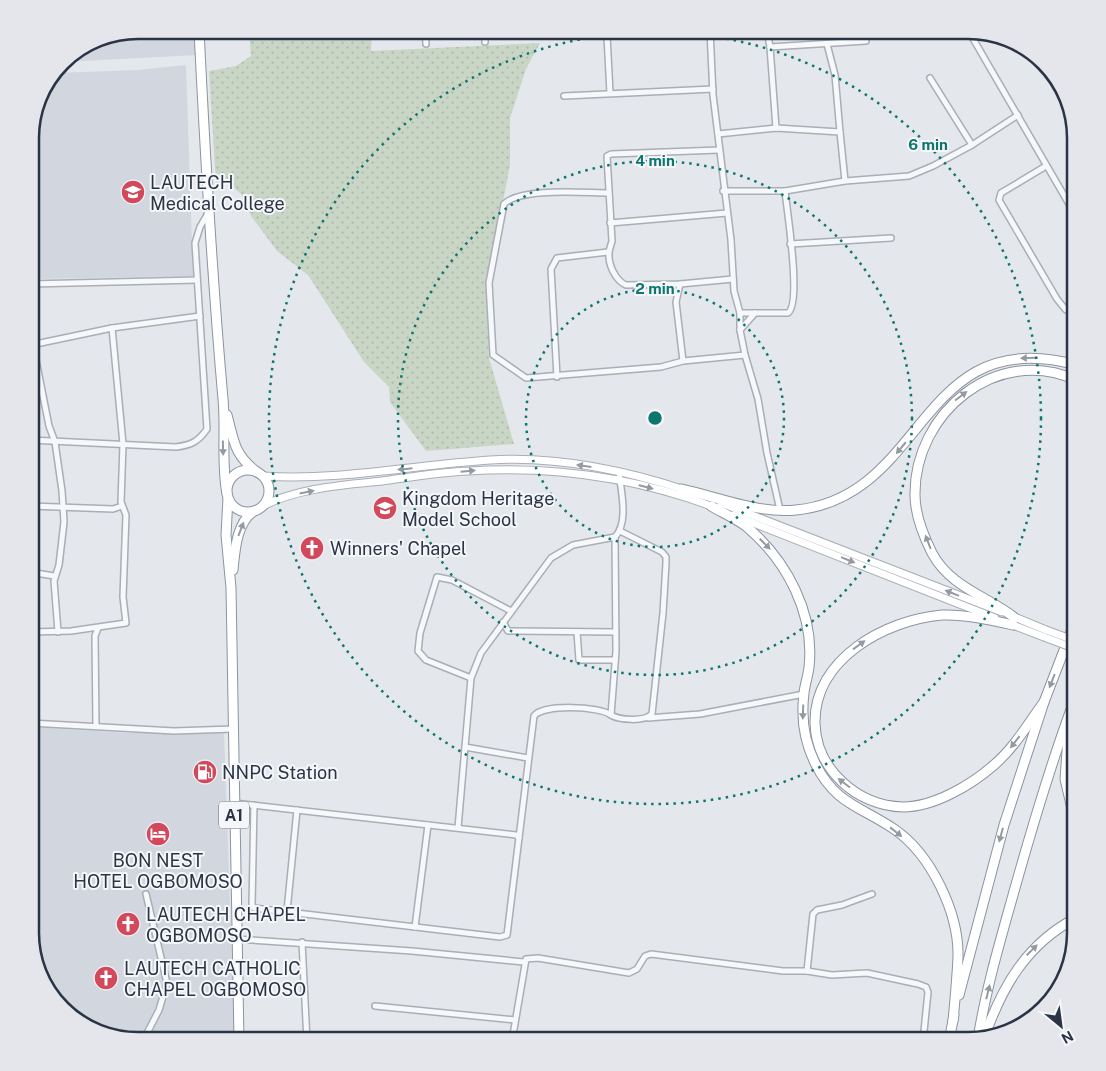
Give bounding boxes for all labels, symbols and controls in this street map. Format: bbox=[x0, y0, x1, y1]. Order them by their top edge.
text: 6 min bbox=[908, 136, 948, 153]
text: 4 min bbox=[635, 152, 675, 169]
place label: LAUTECH Medical College bbox=[150, 172, 285, 214]
school or university icon: LAUTECH Medical College bbox=[120, 179, 146, 205]
text: 2 min bbox=[635, 280, 675, 297]
one-way arrow bbox=[1020, 354, 1036, 362]
one-way arrow bbox=[954, 391, 967, 402]
centre of rings bbox=[646, 409, 664, 427]
one-way arrow bbox=[219, 441, 227, 457]
one-way arrow bbox=[896, 441, 907, 454]
one-way arrow bbox=[576, 462, 592, 470]
one-way arrow bbox=[397, 465, 413, 473]
one-way arrow bbox=[460, 467, 476, 475]
one-way arrow bbox=[639, 484, 654, 492]
one-way arrow bbox=[299, 488, 314, 496]
place label: Kingdom Heritage Model School bbox=[402, 488, 554, 530]
school or university icon: Kingdom Heritage Model School bbox=[372, 495, 398, 521]
one-way arrow bbox=[238, 522, 246, 536]
one-way arrow bbox=[924, 534, 932, 549]
church icon: Winners' Chapel bbox=[299, 535, 325, 561]
place label: Winners' Chapel bbox=[330, 538, 467, 559]
one-way arrow bbox=[758, 538, 770, 550]
one-way arrow bbox=[841, 556, 856, 564]
one-way arrow bbox=[944, 589, 959, 597]
one-way arrow bbox=[852, 640, 865, 651]
one-way arrow bbox=[1048, 673, 1055, 688]
one-way arrow bbox=[799, 704, 807, 720]
one-way arrow bbox=[1009, 735, 1020, 748]
fuel station icon: NNPC Station bbox=[192, 759, 218, 785]
place label: NNPC Station bbox=[222, 762, 338, 783]
one-way arrow bbox=[838, 778, 851, 789]
road number: A1 bbox=[219, 802, 249, 828]
hotel icon: BON NEST HOTEL OGBOMOSO bbox=[145, 821, 171, 847]
one-way arrow bbox=[890, 827, 903, 837]
one-way arrow bbox=[997, 827, 1005, 842]
place label: BON NEST HOTEL OGBOMOSO bbox=[73, 850, 243, 892]
place label: LAUTECH CHAPEL OGBOMOSO bbox=[146, 904, 306, 946]
church icon: LAUTECH CHAPEL OGBOMOSO bbox=[115, 911, 141, 937]
one-way arrow bbox=[1026, 944, 1038, 956]
place label: LAUTECH CATHOLIC CHAPEL OGBOMOSO bbox=[124, 958, 306, 1000]
church icon: LAUTECH CATHOLIC CHAPEL OGBOMOSO bbox=[93, 965, 119, 991]
one-way arrow bbox=[985, 984, 993, 999]
north arrow bbox=[1036, 1001, 1086, 1051]
text: N bbox=[1059, 1028, 1076, 1047]

